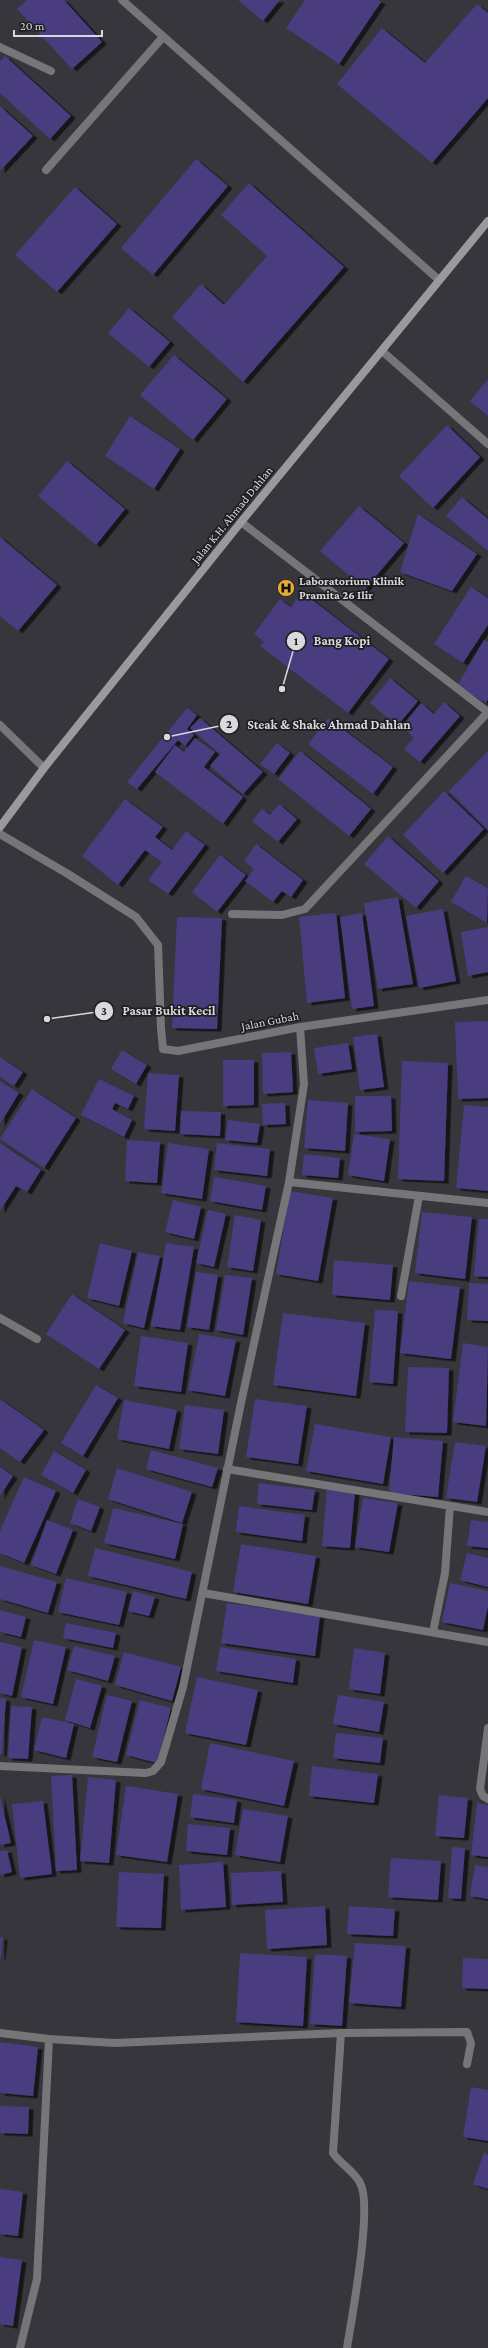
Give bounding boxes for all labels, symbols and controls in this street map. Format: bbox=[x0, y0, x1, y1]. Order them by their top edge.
scale bar bbox=[14, 12, 102, 38]
text: 20 m bbox=[20, 19, 45, 33]
street label: Jalan K.H. Ahmad Dahlan bbox=[188, 463, 276, 567]
place label: Laboratorium Klinik Pramita 26 Ilir bbox=[299, 574, 404, 602]
hospital icon: Laboratorium Klinik Pramita 26 Ilir bbox=[276, 578, 296, 598]
callout: Bang Kopi bbox=[286, 628, 378, 653]
text: Bang Kopi bbox=[314, 633, 370, 648]
text: 1 bbox=[294, 634, 299, 648]
callout: Steak & Shake Ahmad Dahlan bbox=[219, 712, 418, 737]
text: 2 bbox=[226, 717, 232, 731]
text: Steak & Shake Ahmad Dahlan bbox=[247, 717, 411, 732]
callout: Pasar Bukit Kecil bbox=[94, 998, 224, 1023]
text: Pasar Bukit Kecil bbox=[122, 1003, 216, 1018]
text: 3 bbox=[101, 1004, 107, 1018]
street label: Jalan Gubah bbox=[239, 1008, 301, 1034]

